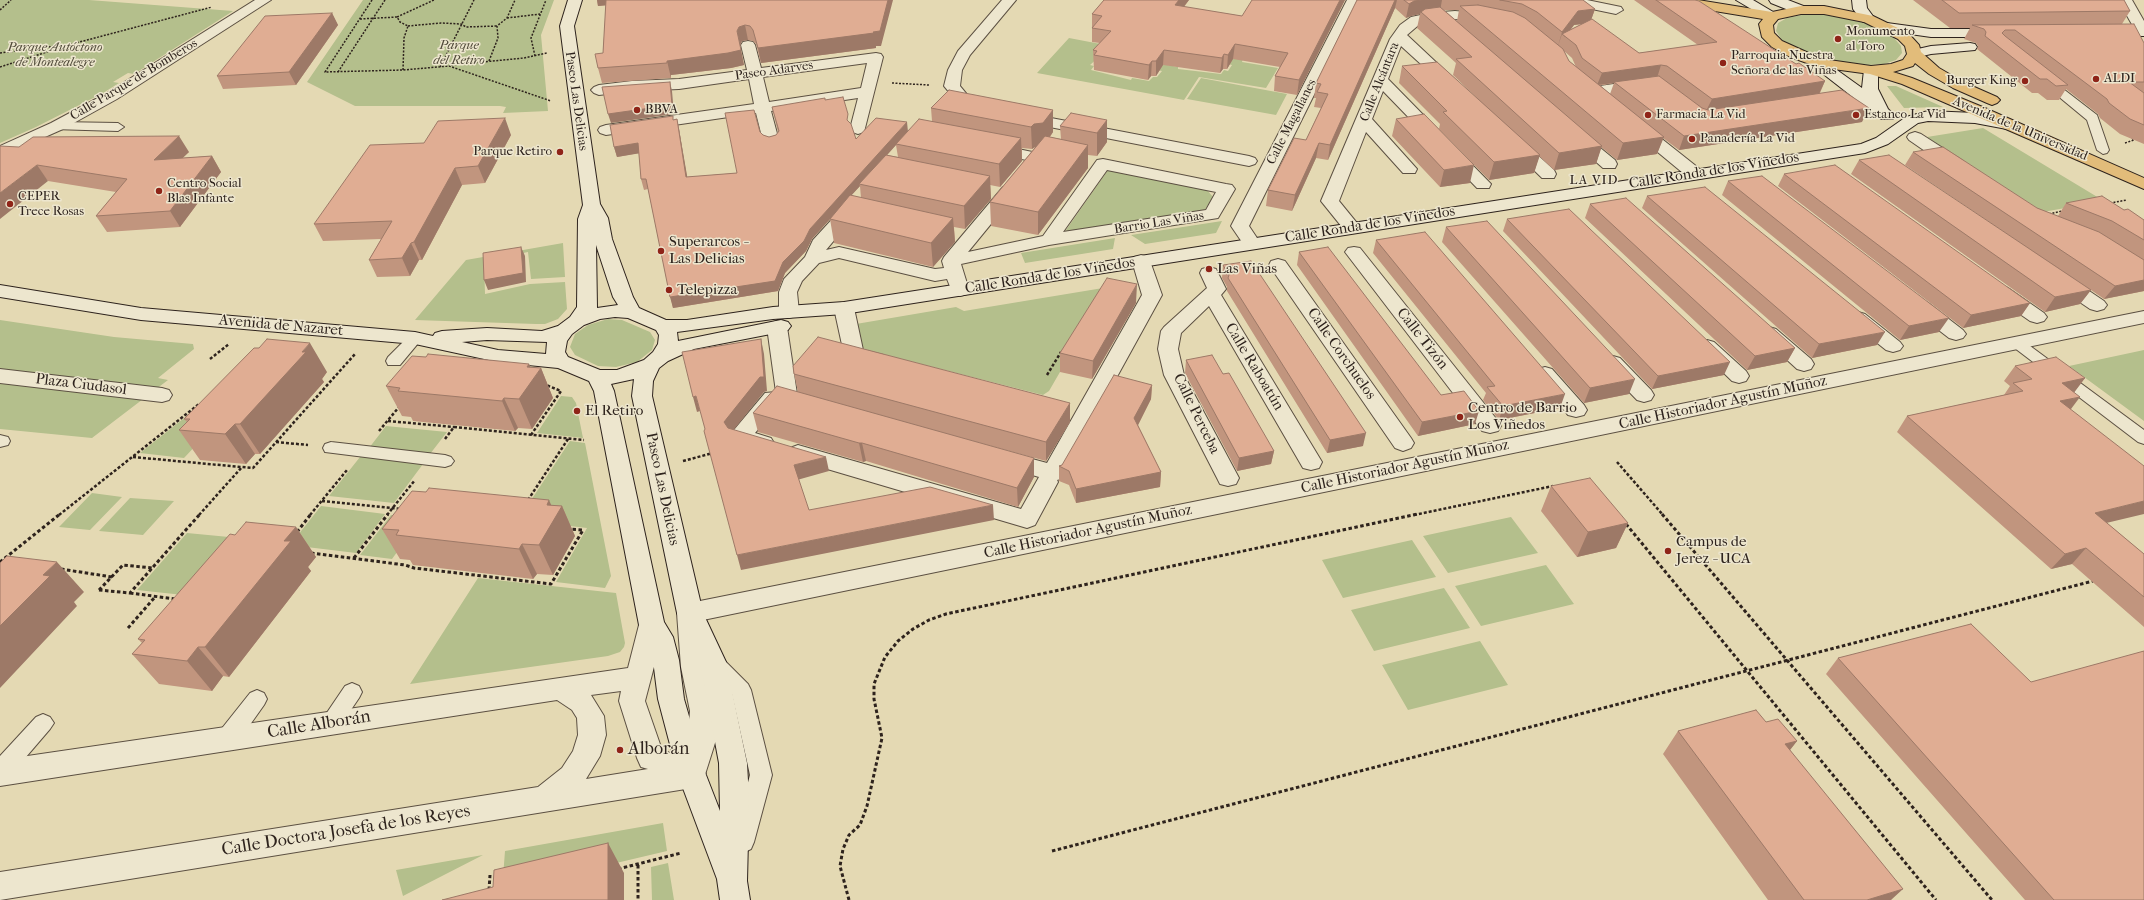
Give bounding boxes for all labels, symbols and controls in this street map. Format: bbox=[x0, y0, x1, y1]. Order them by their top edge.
place label: Monumento al Toro bbox=[1846, 24, 1915, 55]
marker: Monumento al Toro bbox=[1833, 34, 1843, 44]
street label: Calle Parque de Bomberos bbox=[68, 36, 200, 124]
park label: Parque del Retiro bbox=[433, 38, 485, 69]
park label: Parque Autóctono de Montealegre bbox=[8, 40, 102, 71]
street label: Calle Alcántara bbox=[1357, 40, 1403, 124]
place label: Parroquia Nuestra Señora de las Viñas bbox=[1731, 48, 1837, 79]
street label: Paseo Las Delicias bbox=[561, 50, 591, 152]
street label: Paseo Adarves bbox=[734, 58, 814, 84]
marker: Parroquia Nuestra Señora de las Viñas bbox=[1718, 58, 1728, 68]
place label: ALDI bbox=[2104, 71, 2135, 87]
place label: Burger King bbox=[1946, 73, 2017, 89]
marker: ALDI bbox=[2091, 74, 2101, 84]
marker: Burger King bbox=[2020, 76, 2030, 86]
street label: Calle Magallanes bbox=[1264, 77, 1320, 167]
street label: Avenida de la Universidad bbox=[1950, 94, 2090, 164]
place label: BBVA bbox=[645, 102, 678, 118]
marker: BBVA bbox=[632, 105, 642, 115]
place label: Farmacia La Vid bbox=[1656, 107, 1746, 123]
place label: Estanco La Vid bbox=[1864, 107, 1946, 123]
marker: Farmacia La Vid bbox=[1643, 110, 1653, 120]
marker: Estanco La Vid bbox=[1851, 110, 1861, 120]
place label: Panadería La Vid bbox=[1700, 131, 1795, 147]
marker: Panadería La Vid bbox=[1687, 134, 1697, 144]
place label: Parque Retiro bbox=[473, 144, 552, 160]
marker: Parque Retiro bbox=[555, 147, 565, 157]
street label: Calle Ronda de los Viñedos bbox=[1628, 149, 1800, 193]
district label: LA VID bbox=[1570, 173, 1618, 189]
place label: Centro Social Blas Infante bbox=[167, 176, 242, 207]
marker: Centro Social Blas Infante bbox=[154, 186, 164, 196]
place label: CEPER Trece Rosas bbox=[18, 189, 84, 220]
marker: CEPER Trece Rosas bbox=[5, 199, 15, 209]
street label: Calle Ronda de los Viñedos bbox=[1284, 203, 1456, 247]
street label: Barrio Las Viñas bbox=[1113, 208, 1205, 238]
place label: Superarcos - Las Delicias bbox=[669, 233, 747, 268]
marker: Superarcos - Las Delicias bbox=[656, 246, 666, 256]
street label: Calle Ronda de los Viñedos bbox=[964, 254, 1136, 298]
place label: Las Viñas bbox=[1217, 260, 1277, 278]
marker: Las Viñas bbox=[1204, 264, 1214, 274]
place label: Telepizza bbox=[677, 281, 737, 299]
marker: Telepizza bbox=[664, 285, 674, 295]
street label: Calle Corchuelos bbox=[1303, 305, 1379, 403]
street label: Calle Tizón bbox=[1392, 305, 1452, 373]
street label: Avenida de Nazaret bbox=[218, 312, 344, 340]
street label: Calle Raboatún bbox=[1221, 320, 1287, 414]
street label: Plaza Ciudasol bbox=[34, 370, 128, 400]
street label: Calle Perceba bbox=[1169, 371, 1223, 457]
street label: Calle Historiador Agustín Muñoz bbox=[1617, 372, 1829, 434]
place label: Centro de Barrio Los Viñedos bbox=[1468, 399, 1577, 434]
place label: El Retiro bbox=[585, 402, 643, 420]
marker: El Retiro bbox=[572, 406, 582, 416]
marker: Centro de Barrio Los Viñedos bbox=[1455, 412, 1465, 422]
street label: Paseo Las Delicias bbox=[641, 431, 683, 547]
street label: Calle Historiador Agustín Muñoz bbox=[1299, 436, 1511, 498]
street label: Calle Historiador Agustín Muñoz bbox=[982, 501, 1194, 563]
place label: Campus de Jerez - UCA bbox=[1676, 533, 1751, 568]
marker: Campus de Jerez - UCA bbox=[1663, 546, 1673, 556]
street label: Calle Alborán bbox=[266, 706, 372, 744]
place label: Alborán bbox=[628, 739, 689, 761]
marker: Alborán bbox=[615, 745, 625, 755]
street label: Calle Doctora Josefa de los Reyes bbox=[220, 801, 472, 861]

